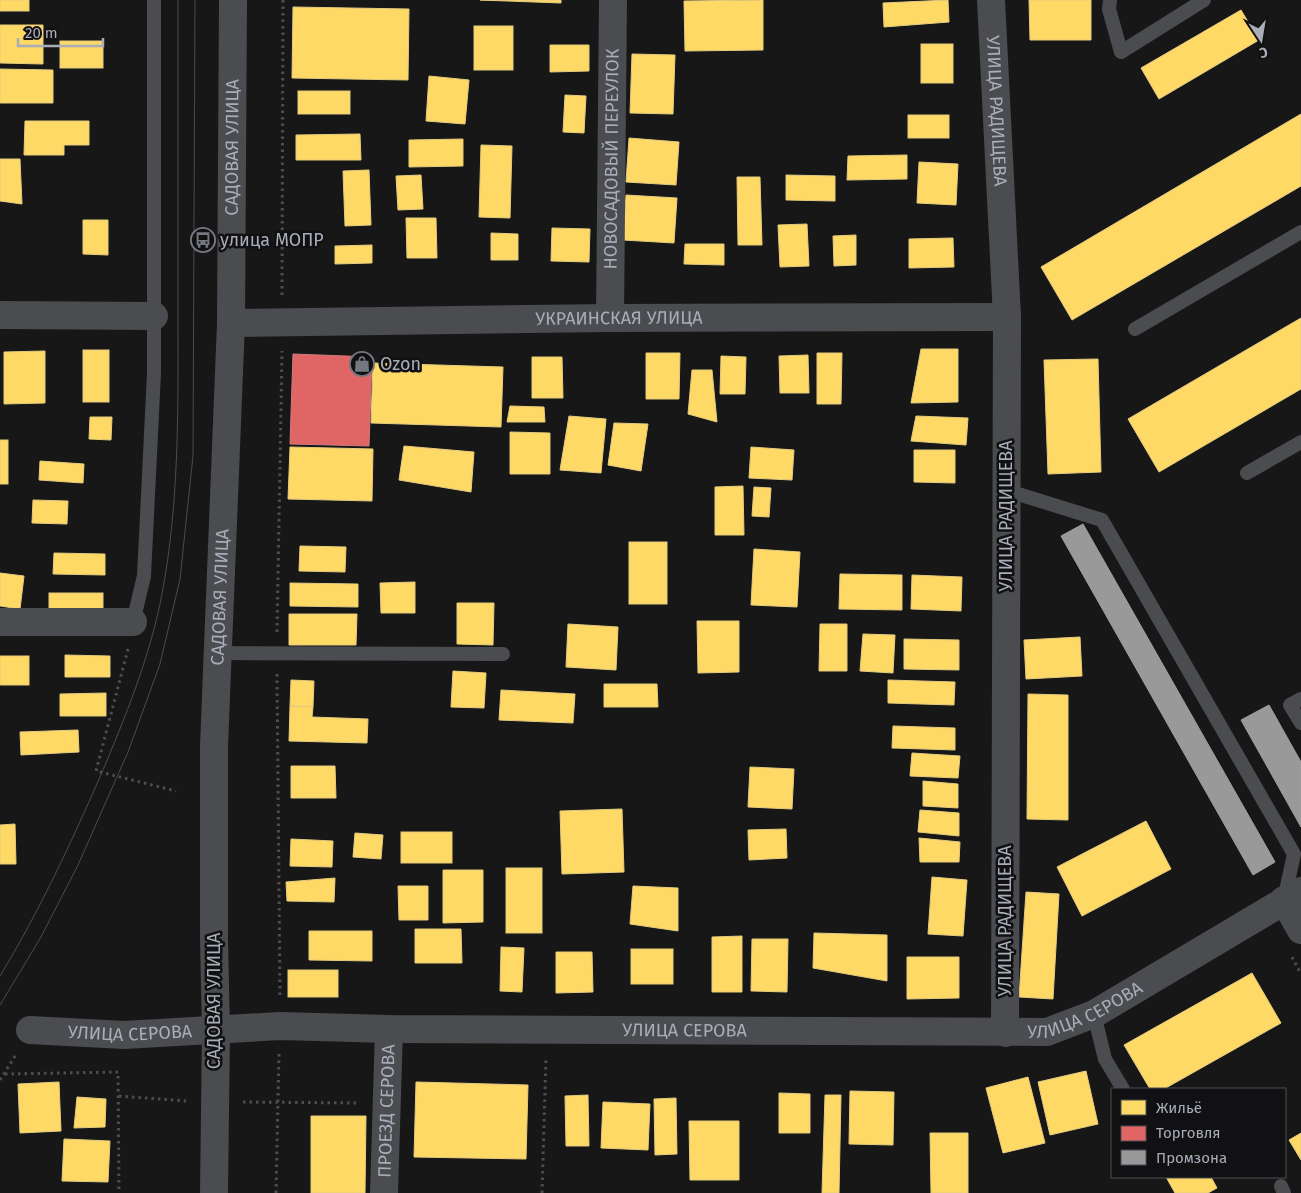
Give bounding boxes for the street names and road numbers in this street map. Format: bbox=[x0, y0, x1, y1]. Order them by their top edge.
street label: УЛИЦА РАДИЩЕВА bbox=[982, 35, 1011, 188]
street label: НОВОСАДОВЫЙ ПЕРЕУЛОК bbox=[599, 48, 624, 270]
street label: САДОВАЯ УЛИЦА bbox=[221, 78, 244, 216]
street label: УКРАИНСКАЯ УЛИЦА bbox=[535, 307, 703, 330]
street label: УЛИЦА РАДИЩЕВА bbox=[995, 440, 1017, 591]
street label: САДОВАЯ УЛИЦА bbox=[206, 528, 234, 666]
street label: УЛИЦА РАДИЩЕВА bbox=[994, 845, 1016, 996]
street label: САДОВАЯ УЛИЦА bbox=[203, 932, 225, 1069]
street label: УЛИЦА СЕРОВА bbox=[1027, 976, 1147, 1043]
street label: УЛИЦА СЕРОВА bbox=[622, 1019, 748, 1042]
street label: УЛИЦА СЕРОВА bbox=[67, 1020, 193, 1046]
street label: ПРОЕЗД СЕРОВА bbox=[373, 1043, 400, 1178]

